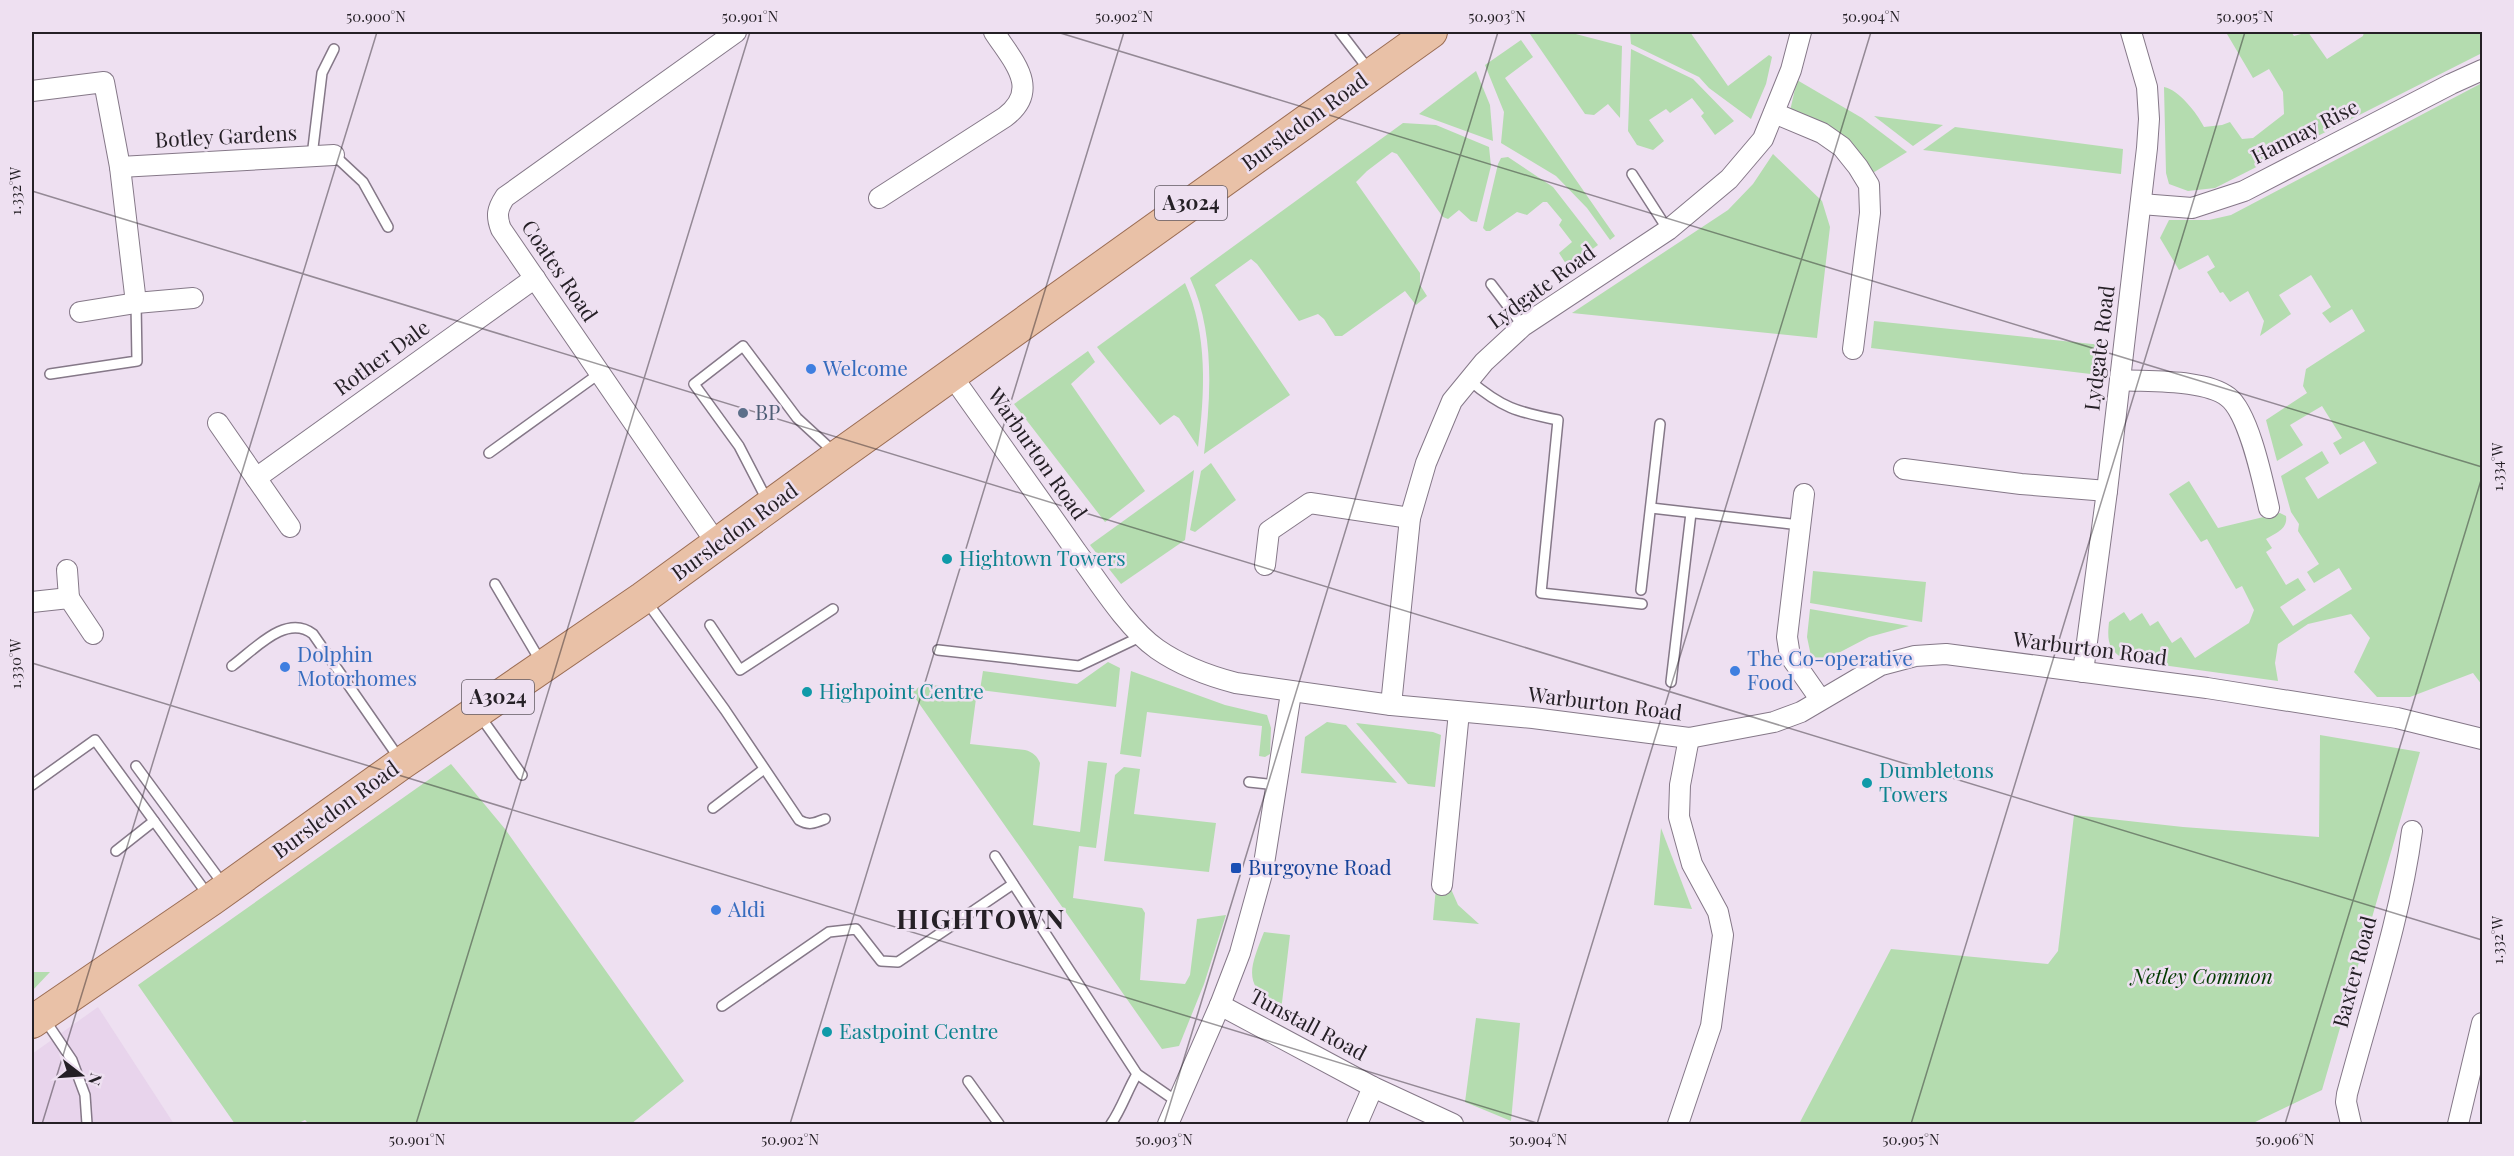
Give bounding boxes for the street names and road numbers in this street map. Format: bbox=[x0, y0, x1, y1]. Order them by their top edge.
street label: Bursledon Road bbox=[1235, 65, 1373, 176]
street label: Hannay Rise bbox=[2246, 91, 2362, 169]
street label: Botley Gardens bbox=[154, 117, 298, 153]
road number: A3024 bbox=[1155, 186, 1227, 220]
street label: Coates Road bbox=[516, 214, 605, 326]
street label: Lydgate Road bbox=[1482, 237, 1600, 334]
street label: Lydgate Road bbox=[2076, 283, 2120, 412]
street label: Rother Dale bbox=[327, 312, 434, 401]
street label: Warburton Road bbox=[982, 380, 1095, 524]
street label: Bursledon Road bbox=[665, 475, 803, 586]
street label: Warburton Road bbox=[2011, 624, 2169, 670]
street label: Warburton Road bbox=[1526, 679, 1684, 725]
road number: A3024 bbox=[462, 680, 534, 714]
street label: Bursledon Road bbox=[266, 753, 404, 864]
street label: Baxter Road bbox=[2325, 913, 2381, 1030]
street label: Tunstall Road bbox=[1246, 981, 1372, 1066]

